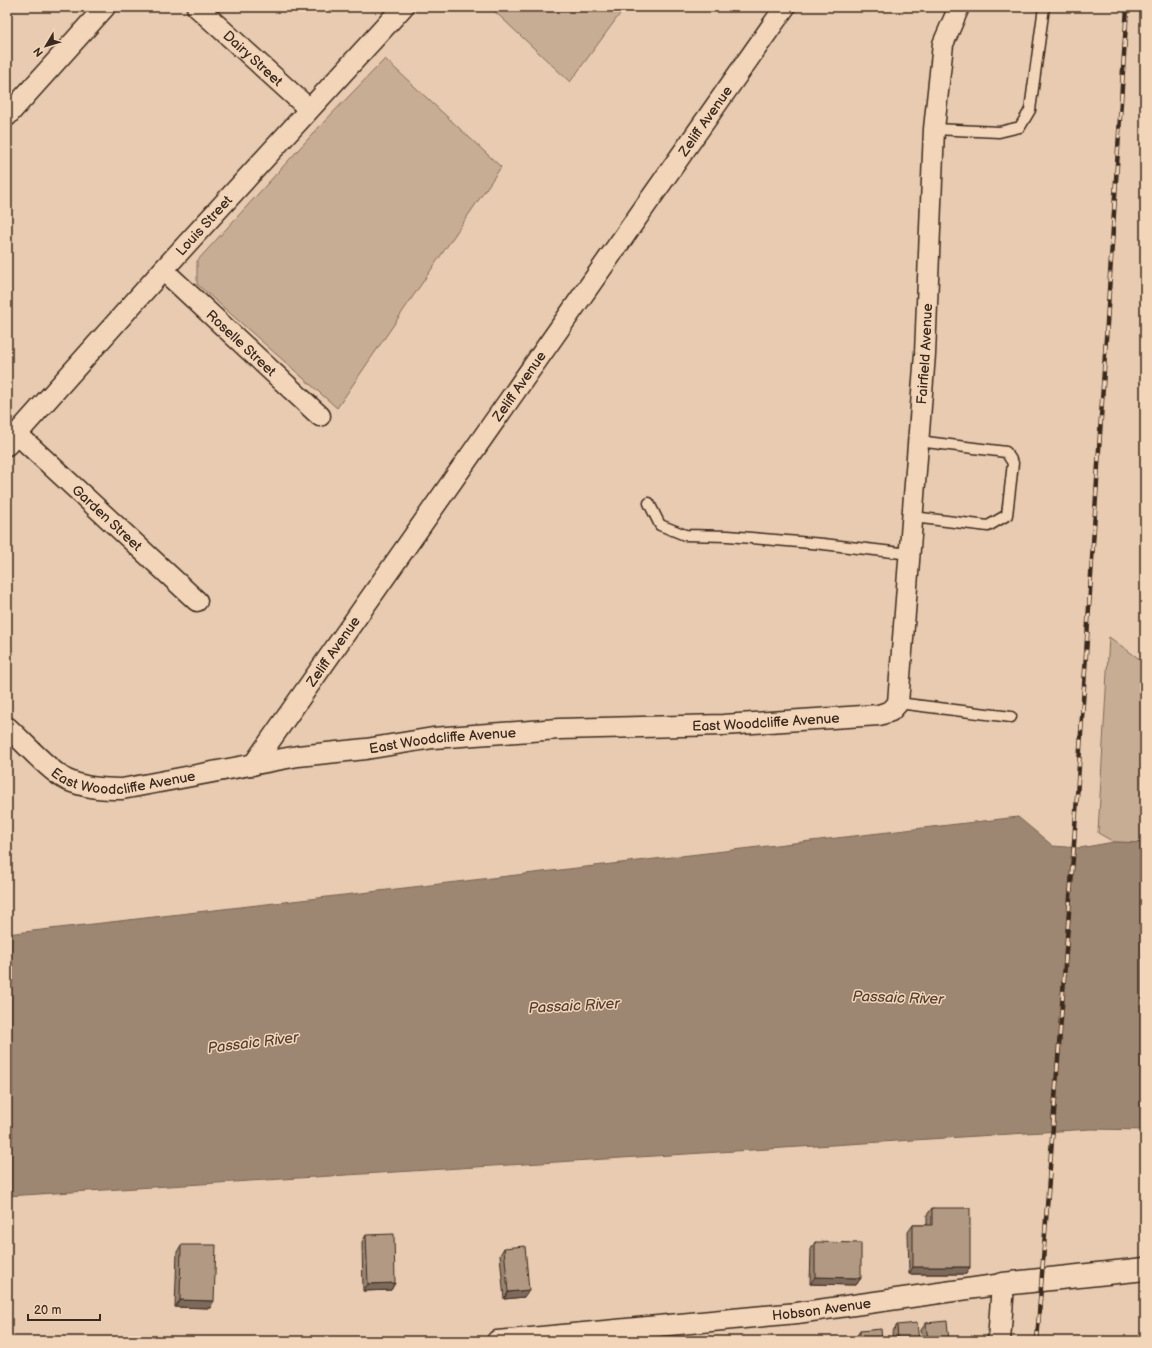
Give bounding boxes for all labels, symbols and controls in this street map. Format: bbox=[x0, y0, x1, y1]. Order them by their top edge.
north arrow bbox=[26, 26, 66, 66]
street label: Dairy Street bbox=[220, 27, 287, 90]
text: N bbox=[31, 45, 46, 59]
street label: Zeliff Avenue bbox=[674, 82, 736, 160]
street label: Louis Street bbox=[172, 191, 236, 259]
street label: Fairfield Avenue bbox=[913, 303, 936, 405]
street label: Roselle Street bbox=[203, 306, 280, 380]
street label: Zeliff Avenue bbox=[488, 348, 549, 425]
street label: Garden Street bbox=[69, 481, 146, 555]
street label: Zeliff Avenue bbox=[302, 613, 363, 690]
street label: East Woodcliffe Avenue bbox=[692, 709, 840, 734]
street label: East Woodcliffe Avenue bbox=[368, 724, 516, 757]
street label: East Woodcliffe Avenue bbox=[48, 764, 197, 798]
water label: Passaic River bbox=[852, 987, 946, 1009]
water label: Passaic River bbox=[528, 994, 622, 1018]
water label: Passaic River bbox=[207, 1028, 301, 1058]
street label: Hobson Avenue bbox=[771, 1294, 872, 1324]
scale bar bbox=[28, 1296, 100, 1322]
text: 20 m bbox=[34, 1303, 61, 1318]

